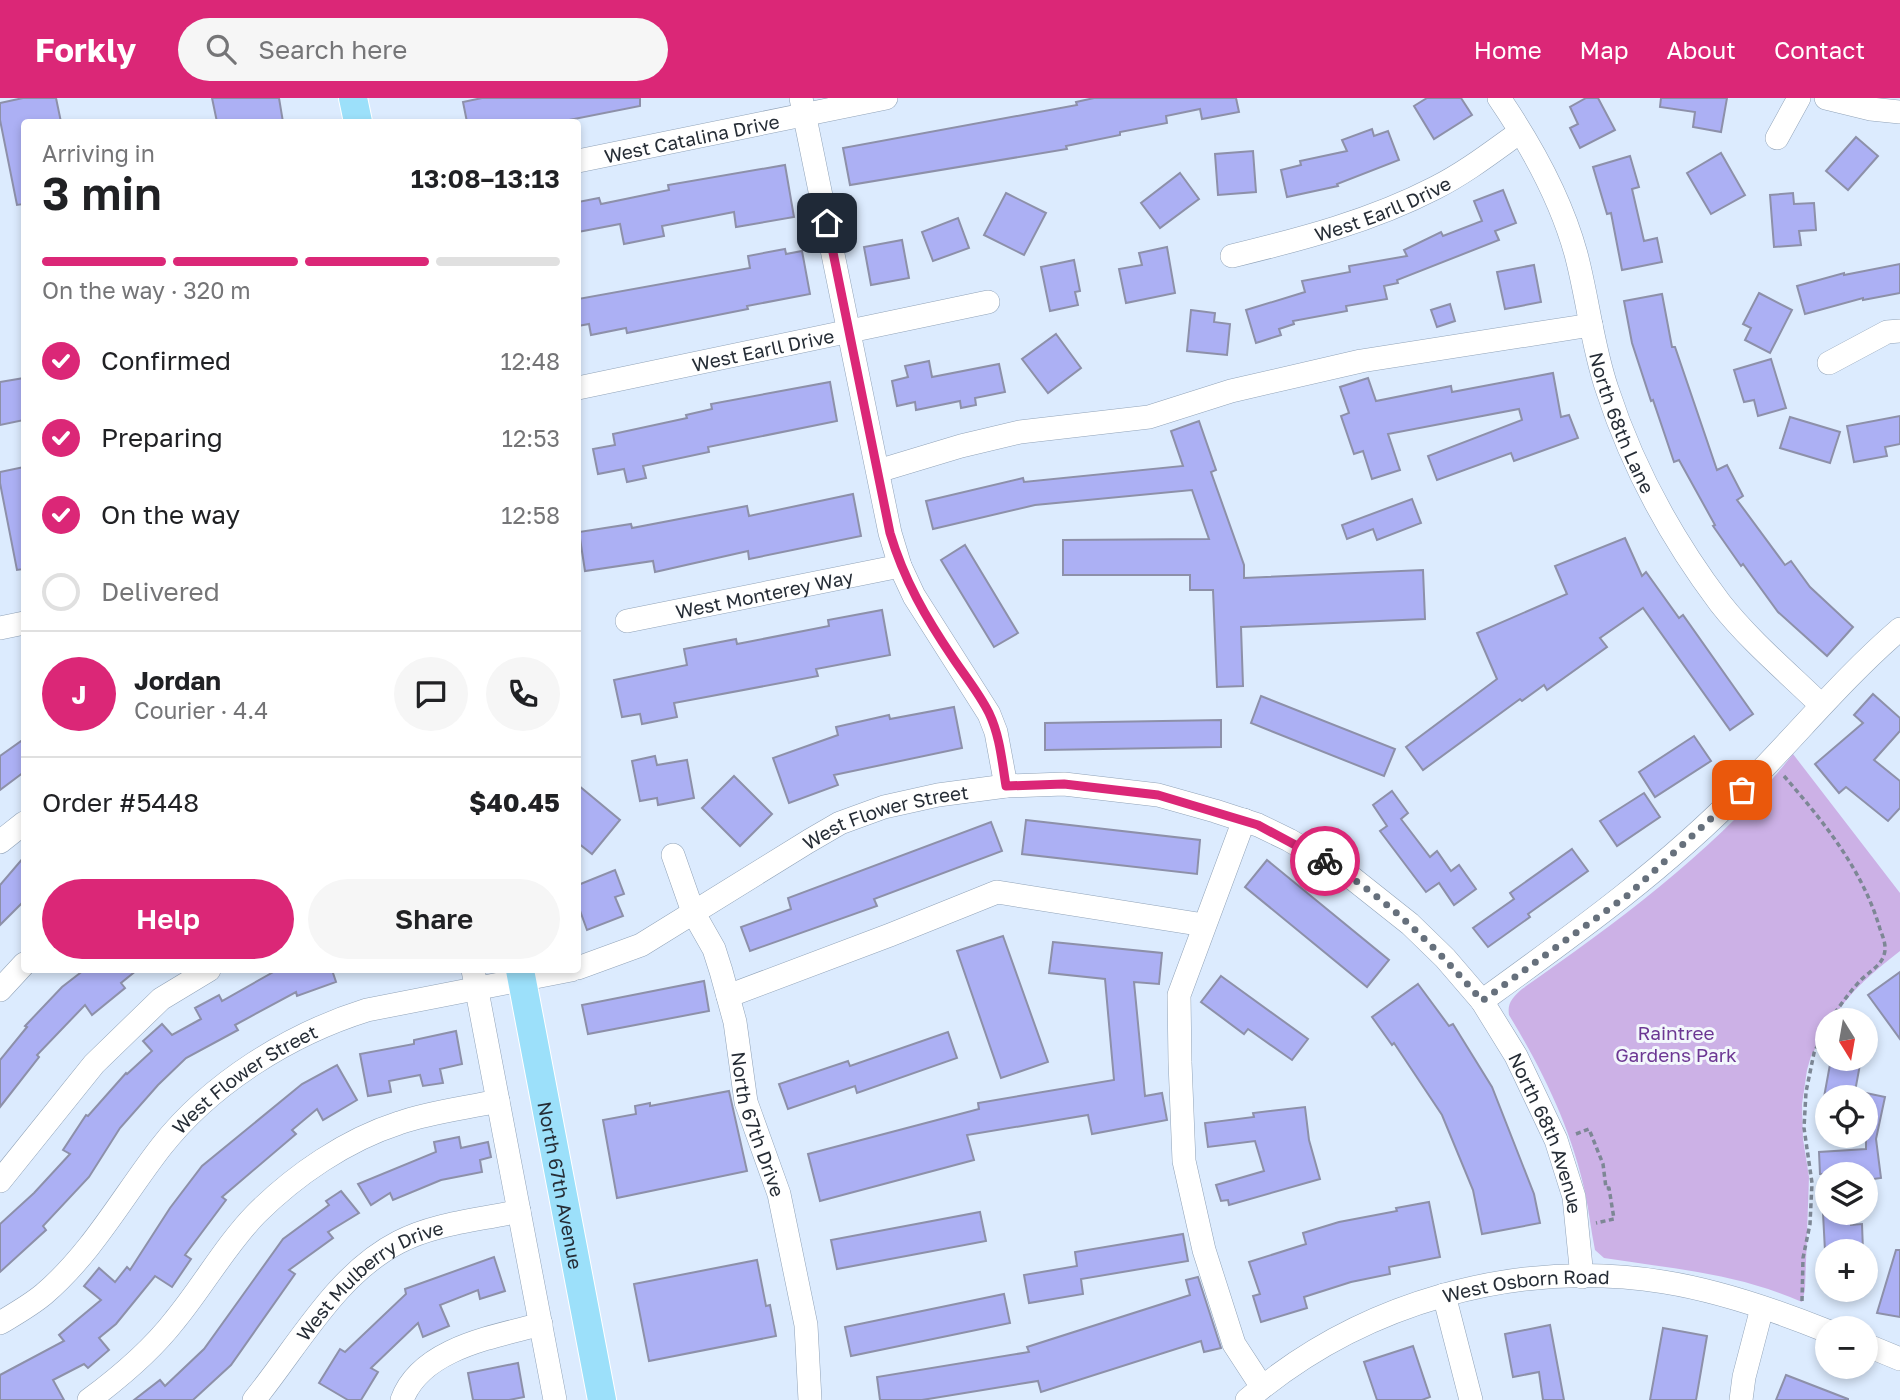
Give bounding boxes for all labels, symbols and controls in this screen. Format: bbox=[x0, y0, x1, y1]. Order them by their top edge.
search box bbox=[178, 18, 668, 81]
text: Forkly bbox=[35, 30, 136, 69]
icon: search bbox=[202, 30, 240, 68]
text: Search here bbox=[258, 34, 407, 65]
text: Home bbox=[1474, 35, 1542, 64]
text: Map bbox=[1580, 35, 1629, 64]
text: About bbox=[1667, 35, 1736, 64]
text: Contact bbox=[1774, 35, 1865, 64]
street label: West Catalina Drive bbox=[602, 109, 781, 167]
text: Arriving in bbox=[42, 139, 155, 167]
text: 13:08–13:13 bbox=[411, 163, 560, 194]
text: 3 min bbox=[42, 165, 162, 220]
street label: West Earll Drive bbox=[1312, 171, 1454, 245]
pin bbox=[797, 193, 857, 253]
icon: home bbox=[808, 204, 846, 242]
text: On the way · 320 m bbox=[42, 276, 251, 304]
street label: West Earll Drive bbox=[690, 323, 836, 375]
icon: check bbox=[42, 342, 80, 380]
text: Confirmed bbox=[101, 345, 231, 376]
text: 12:48 bbox=[501, 347, 560, 375]
street label: North 68th Lane bbox=[1586, 350, 1660, 497]
icon: check bbox=[42, 419, 80, 457]
text: Preparing bbox=[101, 422, 223, 453]
text: 12:53 bbox=[502, 424, 560, 452]
icon: check bbox=[42, 496, 80, 534]
text: On the way bbox=[101, 499, 240, 530]
text: 12:58 bbox=[501, 501, 560, 529]
street label: West Monterey Way bbox=[673, 564, 855, 622]
text: Delivered bbox=[101, 576, 220, 607]
button: chat bbox=[394, 657, 468, 731]
button: phone bbox=[486, 657, 560, 731]
text: Jordan bbox=[134, 665, 221, 696]
text: J bbox=[72, 679, 86, 710]
text: Courier · 4.4 bbox=[134, 696, 268, 724]
pin bbox=[1712, 760, 1772, 820]
icon: bag bbox=[1723, 771, 1761, 809]
street label: West Flower Street bbox=[798, 780, 970, 854]
text: Order #5448 bbox=[42, 787, 199, 818]
text: $40.45 bbox=[469, 787, 560, 818]
courier bbox=[1290, 826, 1360, 896]
icon: bike bbox=[1306, 842, 1344, 880]
button: Help bbox=[42, 879, 294, 959]
button: Share bbox=[308, 879, 560, 959]
north arrow bbox=[1815, 1008, 1878, 1071]
map controls bbox=[1815, 1008, 1878, 1379]
street label: West Flower Street bbox=[167, 1019, 321, 1138]
park label: Raintree Gardens Park bbox=[1615, 1021, 1737, 1066]
street label: North 68th Avenue bbox=[1504, 1049, 1587, 1215]
street label: North 67th Drive bbox=[728, 1050, 790, 1200]
button: locate bbox=[1815, 1085, 1878, 1148]
street label: North 67th Avenue bbox=[534, 1099, 588, 1271]
button: layers bbox=[1815, 1162, 1878, 1225]
street label: West Mulberry Drive bbox=[291, 1215, 446, 1345]
button: + bbox=[1815, 1239, 1878, 1302]
street label: West Osborn Road bbox=[1440, 1264, 1610, 1307]
button: − bbox=[1815, 1316, 1878, 1379]

